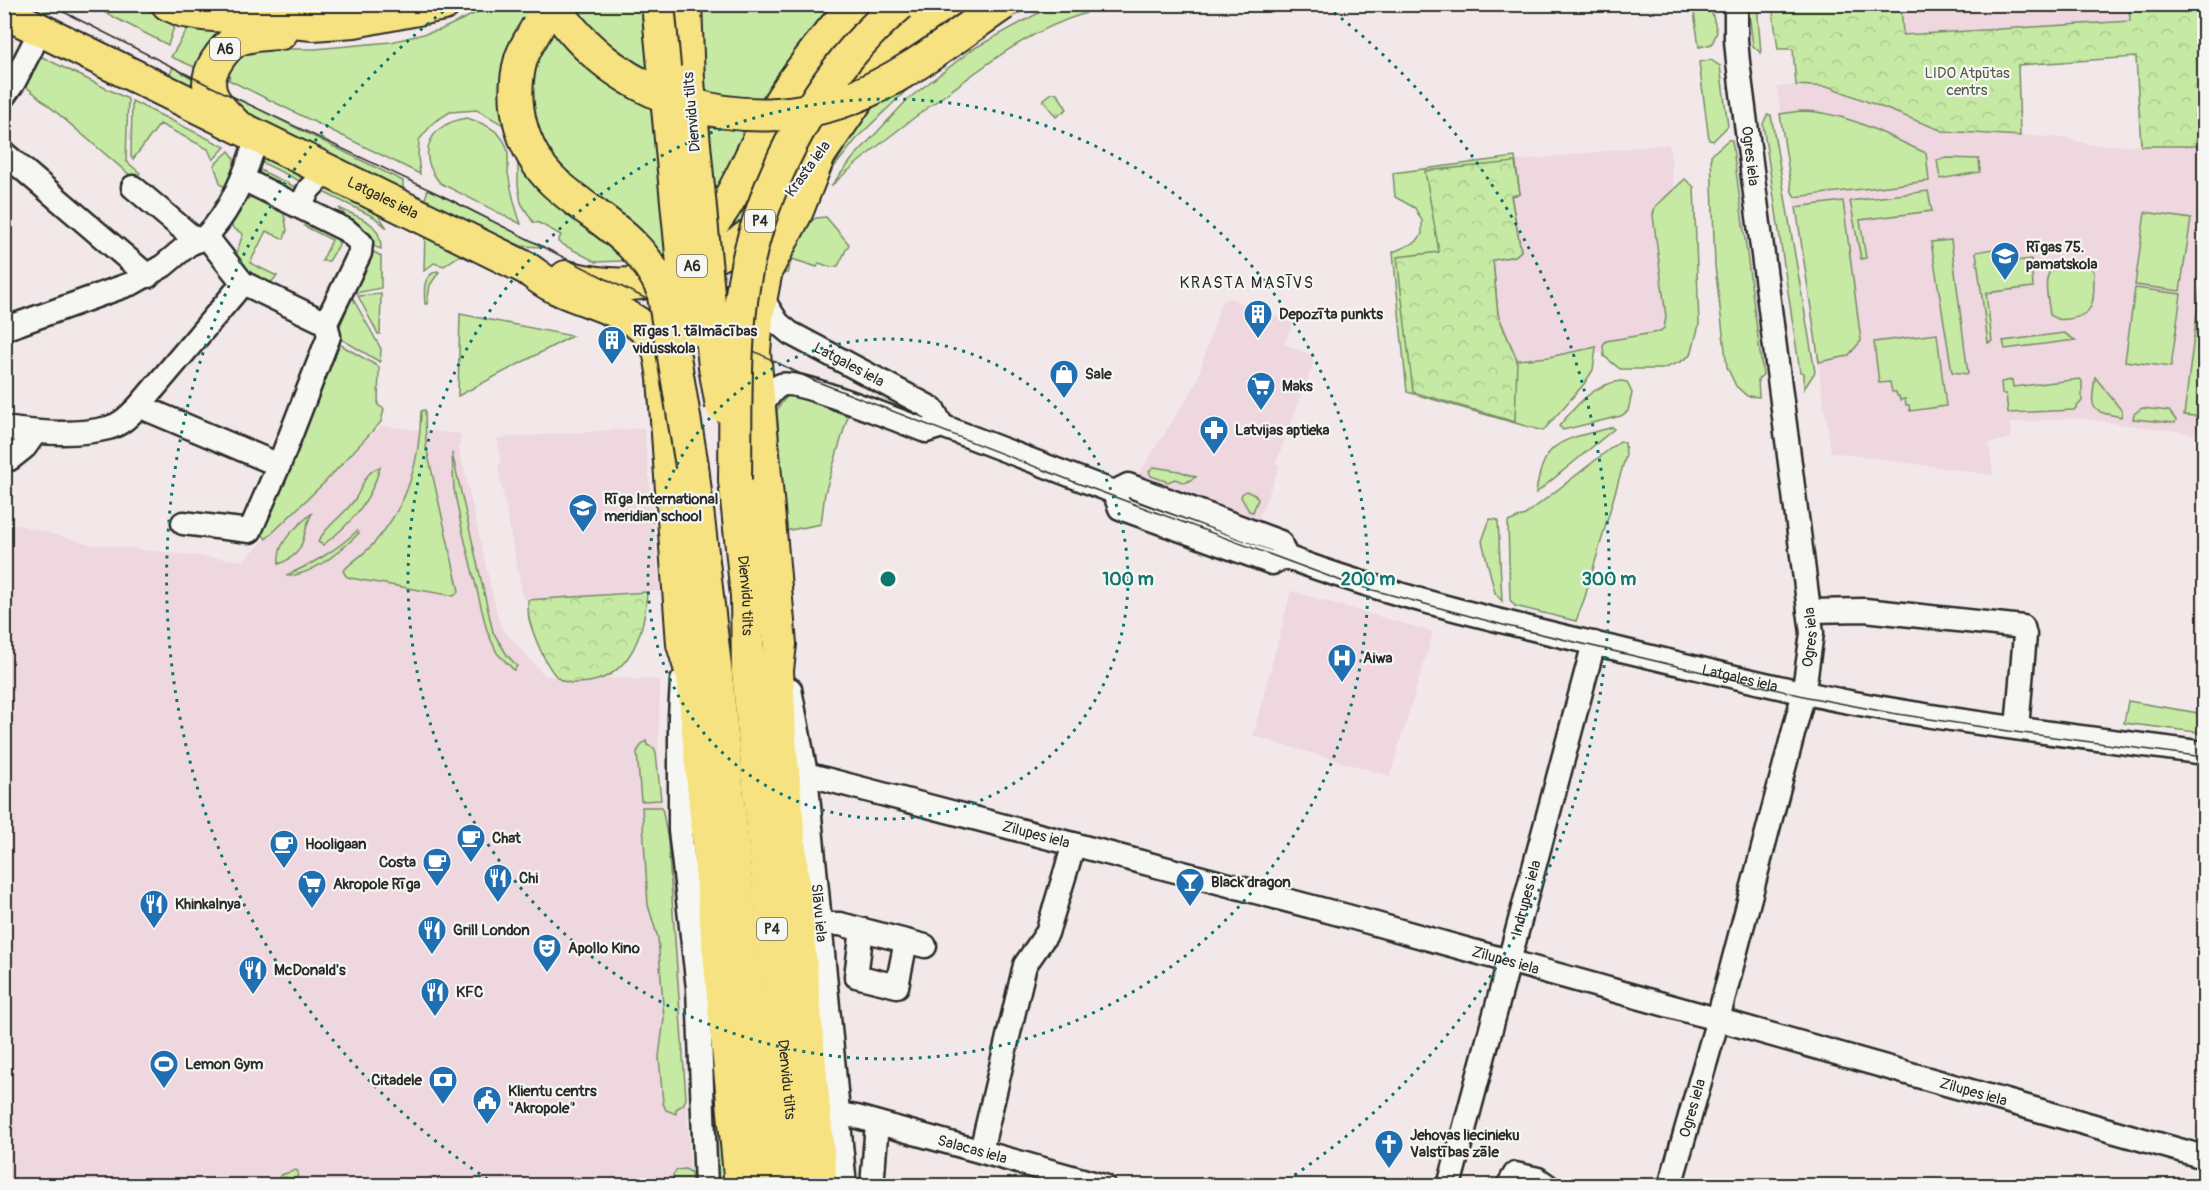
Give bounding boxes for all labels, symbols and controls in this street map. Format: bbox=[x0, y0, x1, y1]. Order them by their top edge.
road number: A6 bbox=[210, 38, 240, 60]
park label: LIDO Atpūtas centrs bbox=[1924, 64, 2010, 100]
street label: Dienvidu tilts bbox=[679, 71, 705, 153]
street label: Ogres iela bbox=[1737, 125, 1763, 187]
street label: Krasta iela bbox=[781, 137, 835, 201]
street label: Latgales iela bbox=[344, 172, 422, 223]
road number: P4 bbox=[745, 210, 775, 232]
place label: Rīgas 75. pamatskola bbox=[2026, 238, 2098, 274]
school or university icon: Rīgas 75. pamatskola bbox=[1989, 240, 2021, 282]
road number: A6 bbox=[677, 255, 707, 277]
district label: KRASTA MASĪVS bbox=[1179, 273, 1315, 293]
building icon: Depozīta punkts bbox=[1242, 298, 1274, 340]
place label: Depozīta punkts bbox=[1279, 305, 1383, 324]
place label: Rīgas 1. tālmācības vidusskola bbox=[632, 322, 757, 358]
building icon: Rīgas 1. tālmācības vidusskola bbox=[596, 324, 628, 366]
street label: Latgales iela bbox=[811, 338, 888, 391]
shop icon: Sale bbox=[1048, 358, 1080, 400]
place label: Sale bbox=[1085, 365, 1112, 384]
supermarket icon: Maks bbox=[1245, 370, 1277, 412]
place label: Maks bbox=[1282, 377, 1313, 396]
pharmacy icon: Latvijas aptieka bbox=[1198, 414, 1230, 456]
place label: Latvijas aptieka bbox=[1235, 421, 1330, 440]
place label: Rīga International meridian school bbox=[604, 490, 718, 526]
school or university icon: Rīga International meridian school bbox=[567, 492, 599, 534]
street label: Dienvidu tilts bbox=[733, 554, 757, 636]
text: 100 m bbox=[1102, 568, 1154, 591]
text: 200 m bbox=[1341, 568, 1395, 591]
text: 300 m bbox=[1582, 568, 1636, 591]
centre of rings bbox=[878, 569, 898, 589]
street label: Ogres iela bbox=[1798, 606, 1822, 668]
hospital icon: Aiwa bbox=[1326, 642, 1358, 684]
place label: Aiwa bbox=[1363, 649, 1393, 668]
street label: Latgales iela bbox=[1700, 660, 1780, 696]
street label: Zilupes iela bbox=[1000, 816, 1072, 852]
cafe icon: Chat bbox=[455, 822, 487, 864]
cafe icon: Hooligaan bbox=[268, 828, 300, 870]
place label: Chat bbox=[492, 829, 522, 848]
place label: Hooligaan bbox=[305, 835, 367, 854]
cafe icon: Costa bbox=[421, 846, 453, 888]
place label: Costa bbox=[379, 853, 416, 872]
street label: Indrupes iela bbox=[1507, 858, 1545, 938]
restaurant icon: Chi bbox=[482, 862, 514, 904]
bar icon: Black dragon bbox=[1174, 866, 1206, 908]
supermarket icon: Akropole Rīga bbox=[296, 868, 328, 910]
place label: Chi bbox=[519, 869, 538, 888]
place label: Black dragon bbox=[1211, 873, 1291, 892]
place label: Akropole Rīga bbox=[333, 875, 421, 894]
street label: Slāvu iela bbox=[807, 883, 831, 943]
restaurant icon: Khinkalnya bbox=[138, 888, 170, 930]
place label: Khinkalnya bbox=[175, 895, 241, 914]
restaurant icon: Grill London bbox=[416, 914, 448, 956]
road number: P4 bbox=[757, 918, 787, 940]
place label: Grill London bbox=[453, 921, 530, 940]
theatre icon: Apollo Kino bbox=[531, 932, 563, 974]
place label: Apollo Kino bbox=[568, 939, 640, 958]
street label: Zilupes iela bbox=[1470, 942, 1541, 979]
restaurant icon: McDonald's bbox=[237, 954, 269, 996]
place label: McDonald's bbox=[274, 961, 346, 980]
restaurant icon: KFC bbox=[419, 976, 451, 1018]
place label: KFC bbox=[456, 983, 483, 1002]
street label: Dienvidu tilts bbox=[774, 1039, 800, 1121]
sports icon: Lemon Gym bbox=[148, 1048, 180, 1090]
place label: Lemon Gym bbox=[185, 1055, 263, 1074]
bank icon: Citadele bbox=[427, 1064, 459, 1106]
place label: Citadele bbox=[371, 1071, 423, 1090]
street label: Zilupes iela bbox=[1938, 1073, 2009, 1110]
street label: Ogres iela bbox=[1675, 1077, 1710, 1140]
place label: Klientu centrs "Akropole" bbox=[508, 1082, 597, 1118]
public building icon: Klientu centrs "Akropole" bbox=[471, 1084, 503, 1126]
place label: Jehovas liecinieku Valstības zāle bbox=[1410, 1126, 1520, 1162]
church icon: Jehovas liecinieku Valstības zāle bbox=[1373, 1128, 1405, 1170]
street label: Salacas iela bbox=[935, 1130, 1009, 1168]

